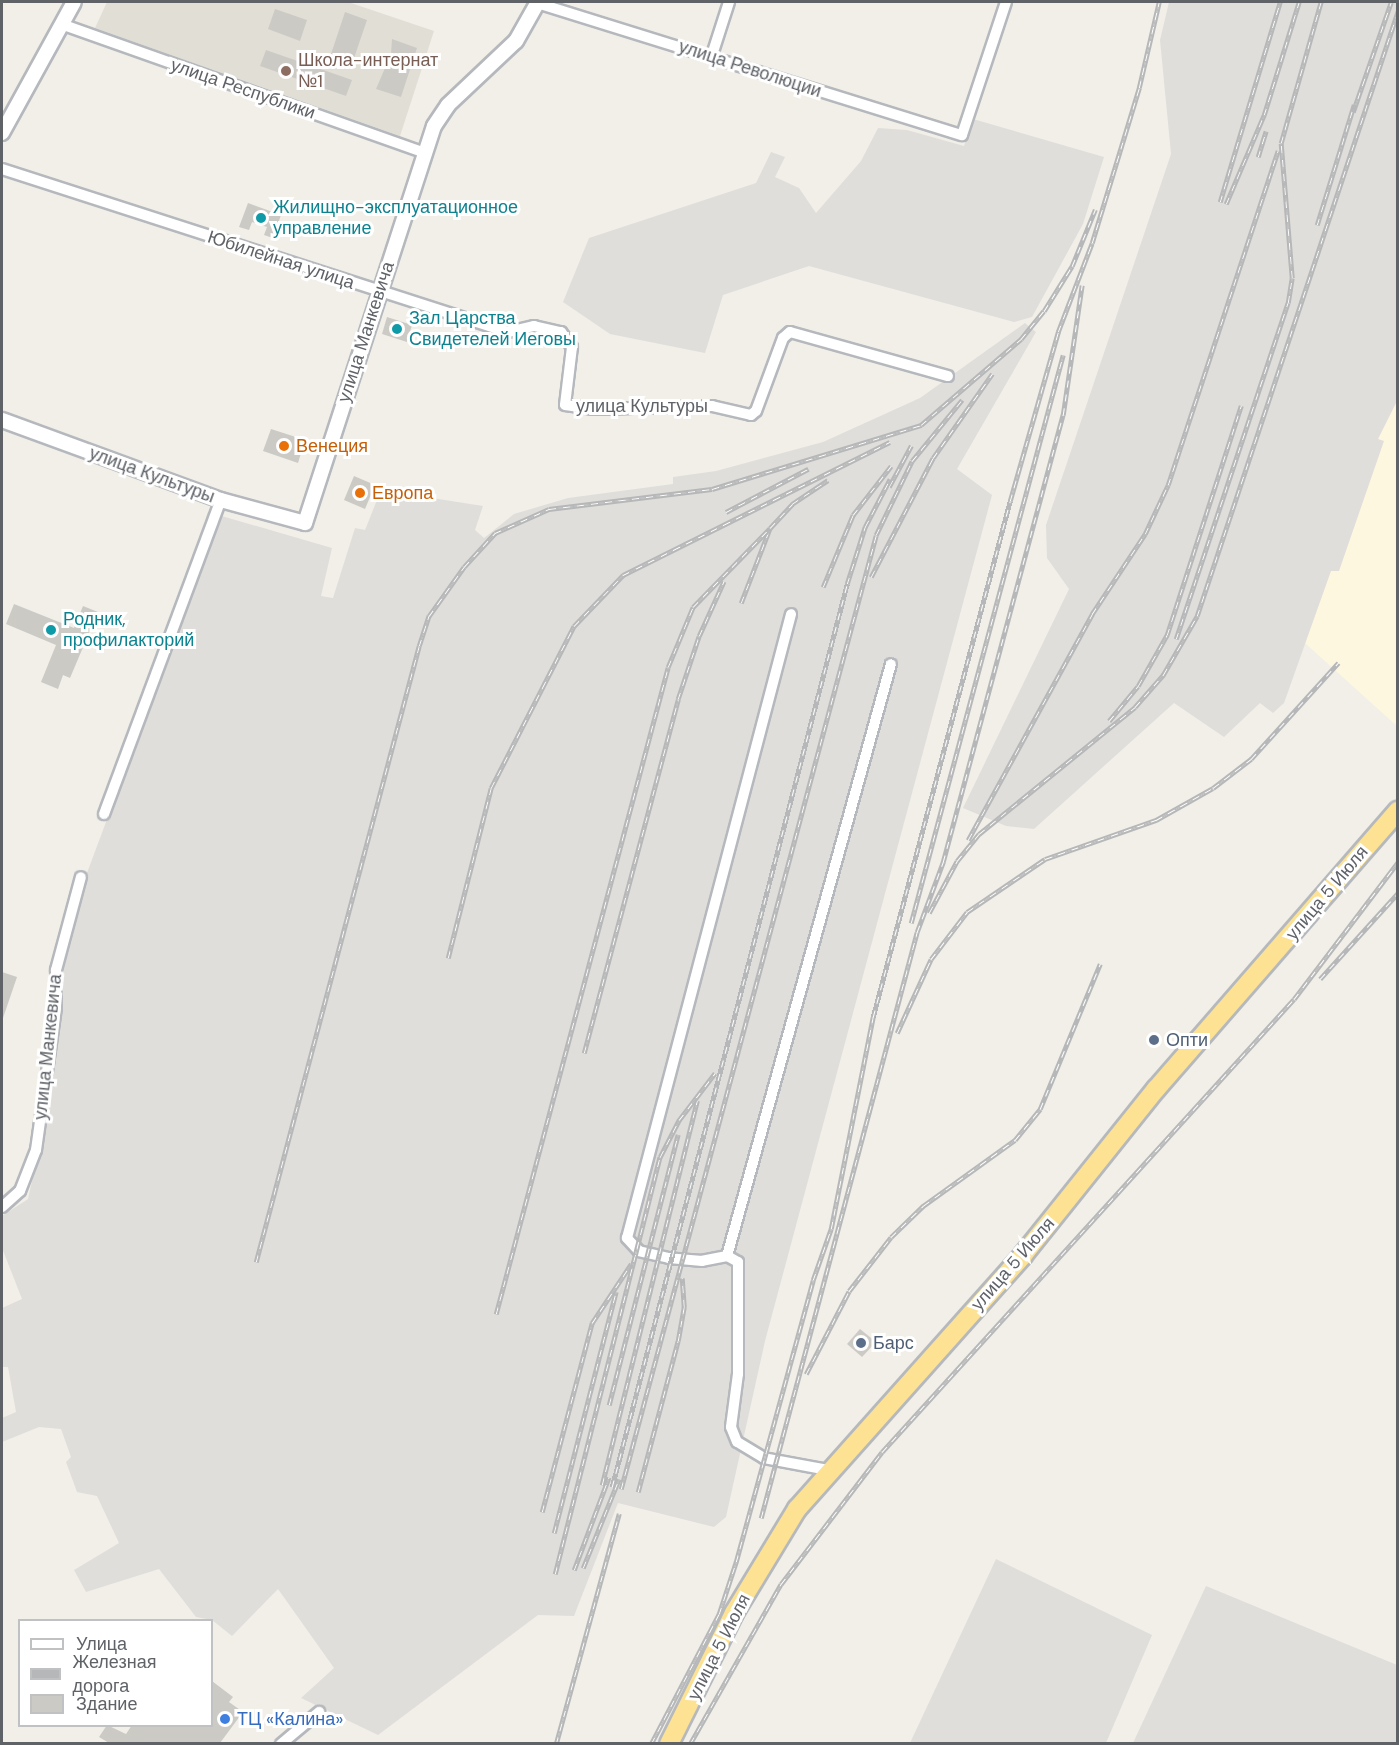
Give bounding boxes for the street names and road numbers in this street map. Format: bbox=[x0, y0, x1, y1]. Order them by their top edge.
street label: улица Революции bbox=[676, 36, 824, 102]
street label: улица Республики bbox=[168, 54, 318, 124]
street label: Юбилейная улица bbox=[205, 226, 357, 294]
street label: улица Манкевича bbox=[333, 259, 399, 405]
street label: улица Культуры bbox=[576, 395, 708, 417]
street label: улица Культуры bbox=[86, 442, 218, 508]
street label: улица 5 Июля bbox=[1281, 842, 1373, 944]
street label: улица Манкевича bbox=[30, 973, 66, 1121]
street label: улица 5 Июля bbox=[967, 1213, 1059, 1315]
street label: улица 5 Июля bbox=[683, 1590, 755, 1704]

